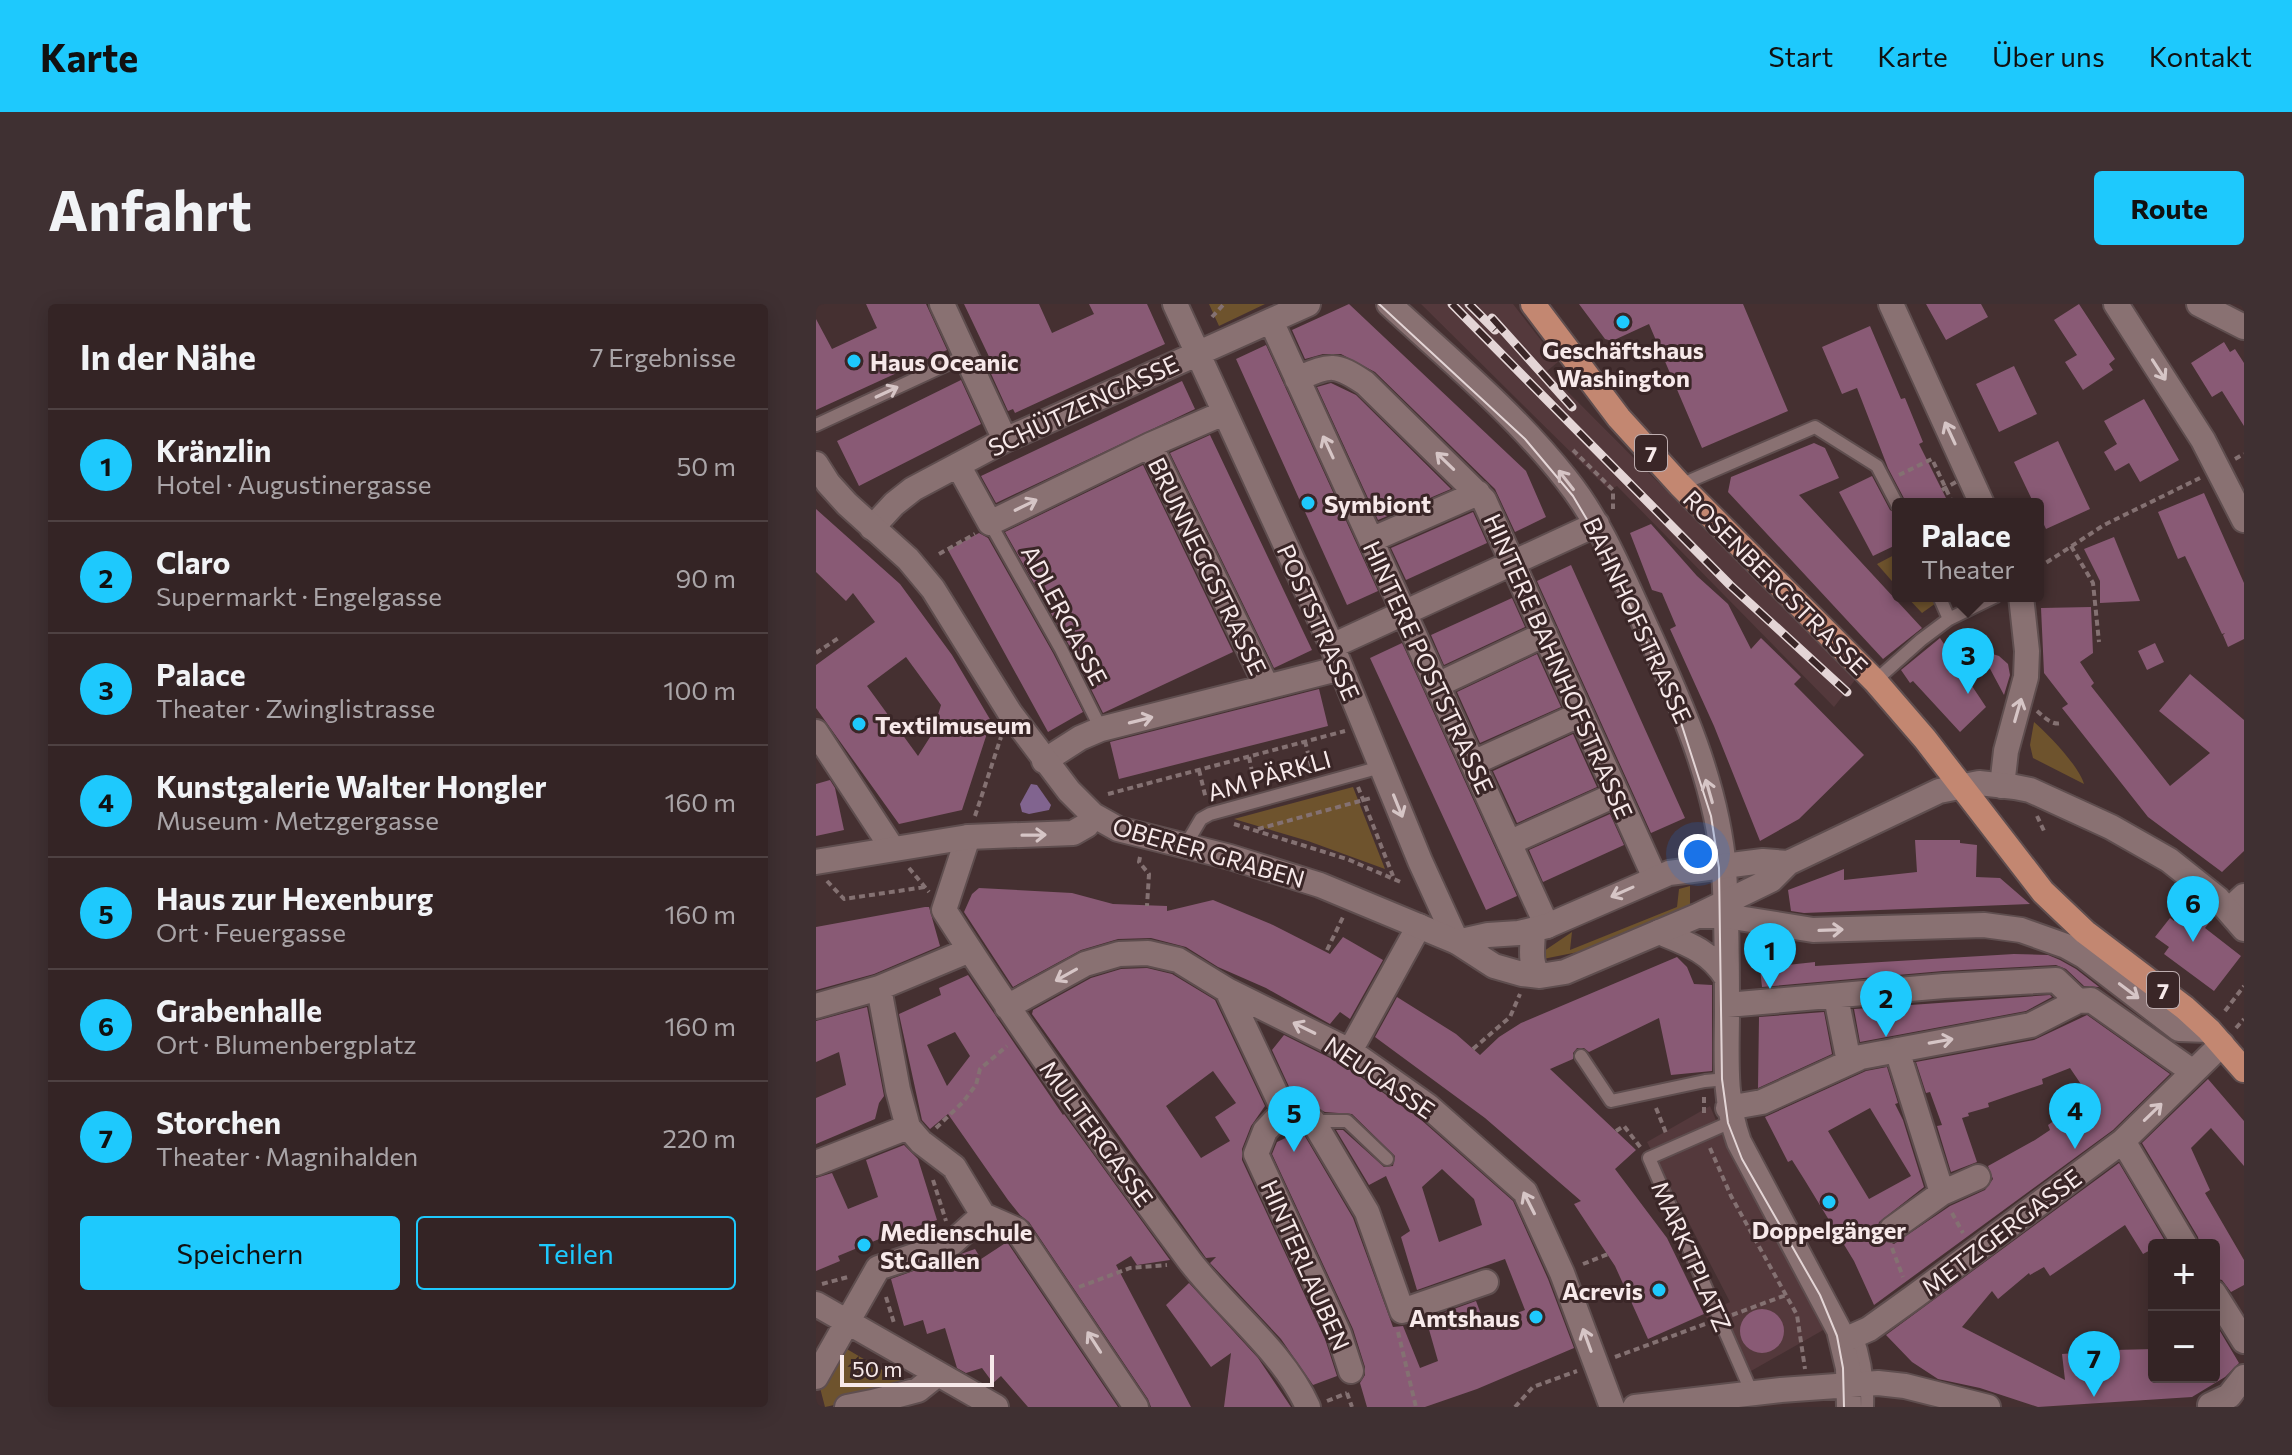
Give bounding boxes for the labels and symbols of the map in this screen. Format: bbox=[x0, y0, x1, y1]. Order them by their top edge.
marker: Geschäftshaus Washington bbox=[1614, 313, 1632, 331]
place label: Geschäftshaus Washington bbox=[1542, 335, 1704, 392]
place label: Haus Oceanic bbox=[870, 347, 1019, 376]
street label: SCHÜTZENGASSE bbox=[983, 348, 1183, 462]
marker: Haus Oceanic bbox=[845, 352, 863, 370]
one-way arrow bbox=[2150, 358, 2167, 380]
one-way arrow bbox=[874, 384, 898, 399]
one-way arrow bbox=[1941, 421, 1956, 446]
road number: 7 bbox=[1635, 435, 1667, 471]
one-way arrow bbox=[1320, 436, 1335, 460]
street label: BRUNNEGGSTRASSE bbox=[1143, 452, 1273, 680]
one-way arrow bbox=[1436, 452, 1455, 471]
one-way arrow bbox=[1557, 469, 1574, 491]
street label: ROSENBERGSTRASSE bbox=[1678, 484, 1874, 680]
place label: Symbiont bbox=[1324, 489, 1431, 518]
marker: Symbiont bbox=[1299, 494, 1317, 512]
one-way arrow bbox=[1014, 497, 1038, 512]
street label: HINTERE BAHNHOFSTRASSE bbox=[1478, 509, 1640, 823]
street label: BAHNHOFSTRASSE bbox=[1578, 513, 1698, 727]
street label: HINTERE POSTSTRASSE bbox=[1358, 536, 1500, 798]
street label: POSTSTRASSE bbox=[1272, 539, 1366, 705]
street label: ADLERGASSE bbox=[1016, 540, 1114, 690]
pin: 3 bbox=[1942, 628, 1994, 694]
one-way arrow bbox=[2011, 697, 2026, 723]
place label: Textilmuseum bbox=[875, 710, 1031, 739]
one-way arrow bbox=[1127, 711, 1153, 726]
marker: Textilmuseum bbox=[850, 715, 868, 733]
street label: AM PÄRKLI bbox=[1204, 744, 1334, 806]
one-way arrow bbox=[1701, 778, 1716, 804]
one-way arrow bbox=[1391, 793, 1406, 818]
street label: OBERER GRABEN bbox=[1110, 811, 1308, 893]
one-way arrow bbox=[1020, 828, 1047, 843]
your location bbox=[1678, 834, 1718, 874]
pin: 6 bbox=[2167, 876, 2219, 942]
one-way arrow bbox=[1610, 886, 1635, 901]
one-way arrow bbox=[1817, 922, 1844, 937]
pin: 1 bbox=[1744, 923, 1796, 989]
one-way arrow bbox=[1055, 967, 1078, 983]
pin: 2 bbox=[1860, 971, 1912, 1037]
road number: 7 bbox=[2147, 972, 2179, 1008]
one-way arrow bbox=[2118, 983, 2139, 1000]
one-way arrow bbox=[1292, 1020, 1316, 1035]
street label: NEUGASSE bbox=[1319, 1030, 1441, 1124]
one-way arrow bbox=[1928, 1033, 1954, 1048]
street label: MULTERGASSE bbox=[1034, 1054, 1160, 1212]
pin: 4 bbox=[2049, 1083, 2101, 1149]
pin: 5 bbox=[1268, 1086, 1320, 1152]
one-way arrow bbox=[2143, 1103, 2162, 1122]
street label: METZGERGASSE bbox=[1915, 1162, 2087, 1302]
street label: HINTERLAUBEN bbox=[1255, 1175, 1357, 1355]
street label: MARKTPLATZ bbox=[1646, 1176, 1738, 1336]
one-way arrow bbox=[1521, 1191, 1536, 1215]
marker: Doppelgänger bbox=[1820, 1193, 1838, 1211]
place label: Doppelgänger bbox=[1752, 1215, 1906, 1244]
place label: Medienschule St.Gallen bbox=[880, 1217, 1032, 1274]
marker: Medienschule St.Gallen bbox=[855, 1236, 873, 1254]
place label: Acrevis bbox=[1562, 1276, 1643, 1305]
marker: Acrevis bbox=[1650, 1281, 1668, 1299]
place label: Amtshaus bbox=[1409, 1303, 1520, 1332]
marker: Amtshaus bbox=[1527, 1308, 1545, 1326]
one-way arrow bbox=[1579, 1328, 1593, 1353]
one-way arrow bbox=[1085, 1331, 1102, 1353]
pin: 7 bbox=[2068, 1331, 2120, 1397]
scale bar bbox=[840, 1351, 994, 1387]

